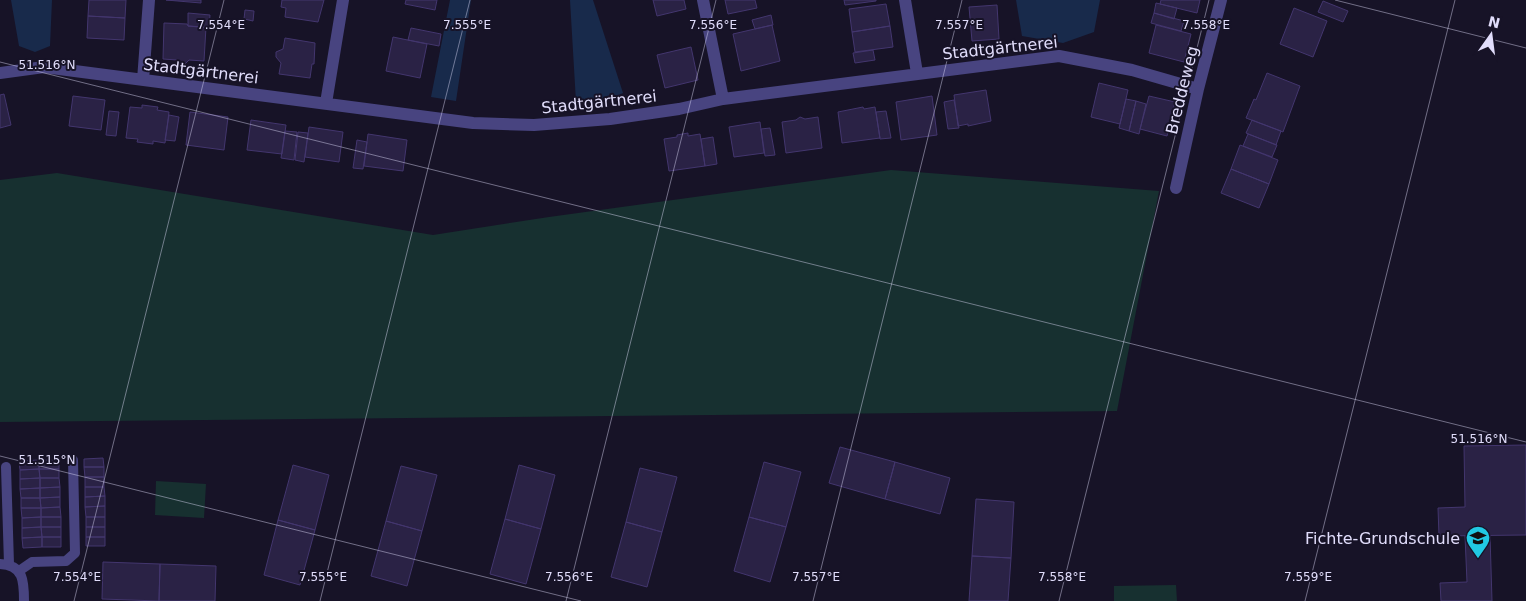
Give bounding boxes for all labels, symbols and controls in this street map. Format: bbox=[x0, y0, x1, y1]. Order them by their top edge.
north arrow bbox=[1466, 10, 1516, 60]
text: N bbox=[1487, 13, 1502, 32]
text: 7.554°E bbox=[197, 18, 245, 32]
text: 7.555°E bbox=[443, 18, 491, 32]
text: 7.556°E bbox=[689, 18, 737, 32]
text: 7.557°E bbox=[935, 18, 983, 32]
text: 7.558°E bbox=[1182, 18, 1230, 32]
street label: Stadtgärtnerei bbox=[941, 32, 1059, 64]
street label: Breddeweg bbox=[1162, 44, 1202, 136]
street label: Stadtgärtnerei bbox=[142, 55, 260, 87]
text: 51.516°N bbox=[19, 58, 75, 72]
street label: Stadtgärtnerei bbox=[540, 86, 658, 118]
text: 51.516°N bbox=[1451, 432, 1507, 446]
text: 51.515°N bbox=[19, 453, 75, 467]
school or university icon: Fichte-Grundschule bbox=[1465, 525, 1491, 559]
place label: Fichte-Grundschule bbox=[1305, 529, 1460, 548]
text: 7.554°E bbox=[53, 570, 101, 584]
text: 7.555°E bbox=[299, 570, 347, 584]
text: 7.556°E bbox=[545, 570, 593, 584]
text: 7.557°E bbox=[792, 570, 840, 584]
text: 7.558°E bbox=[1038, 570, 1086, 584]
text: 7.559°E bbox=[1284, 570, 1332, 584]

